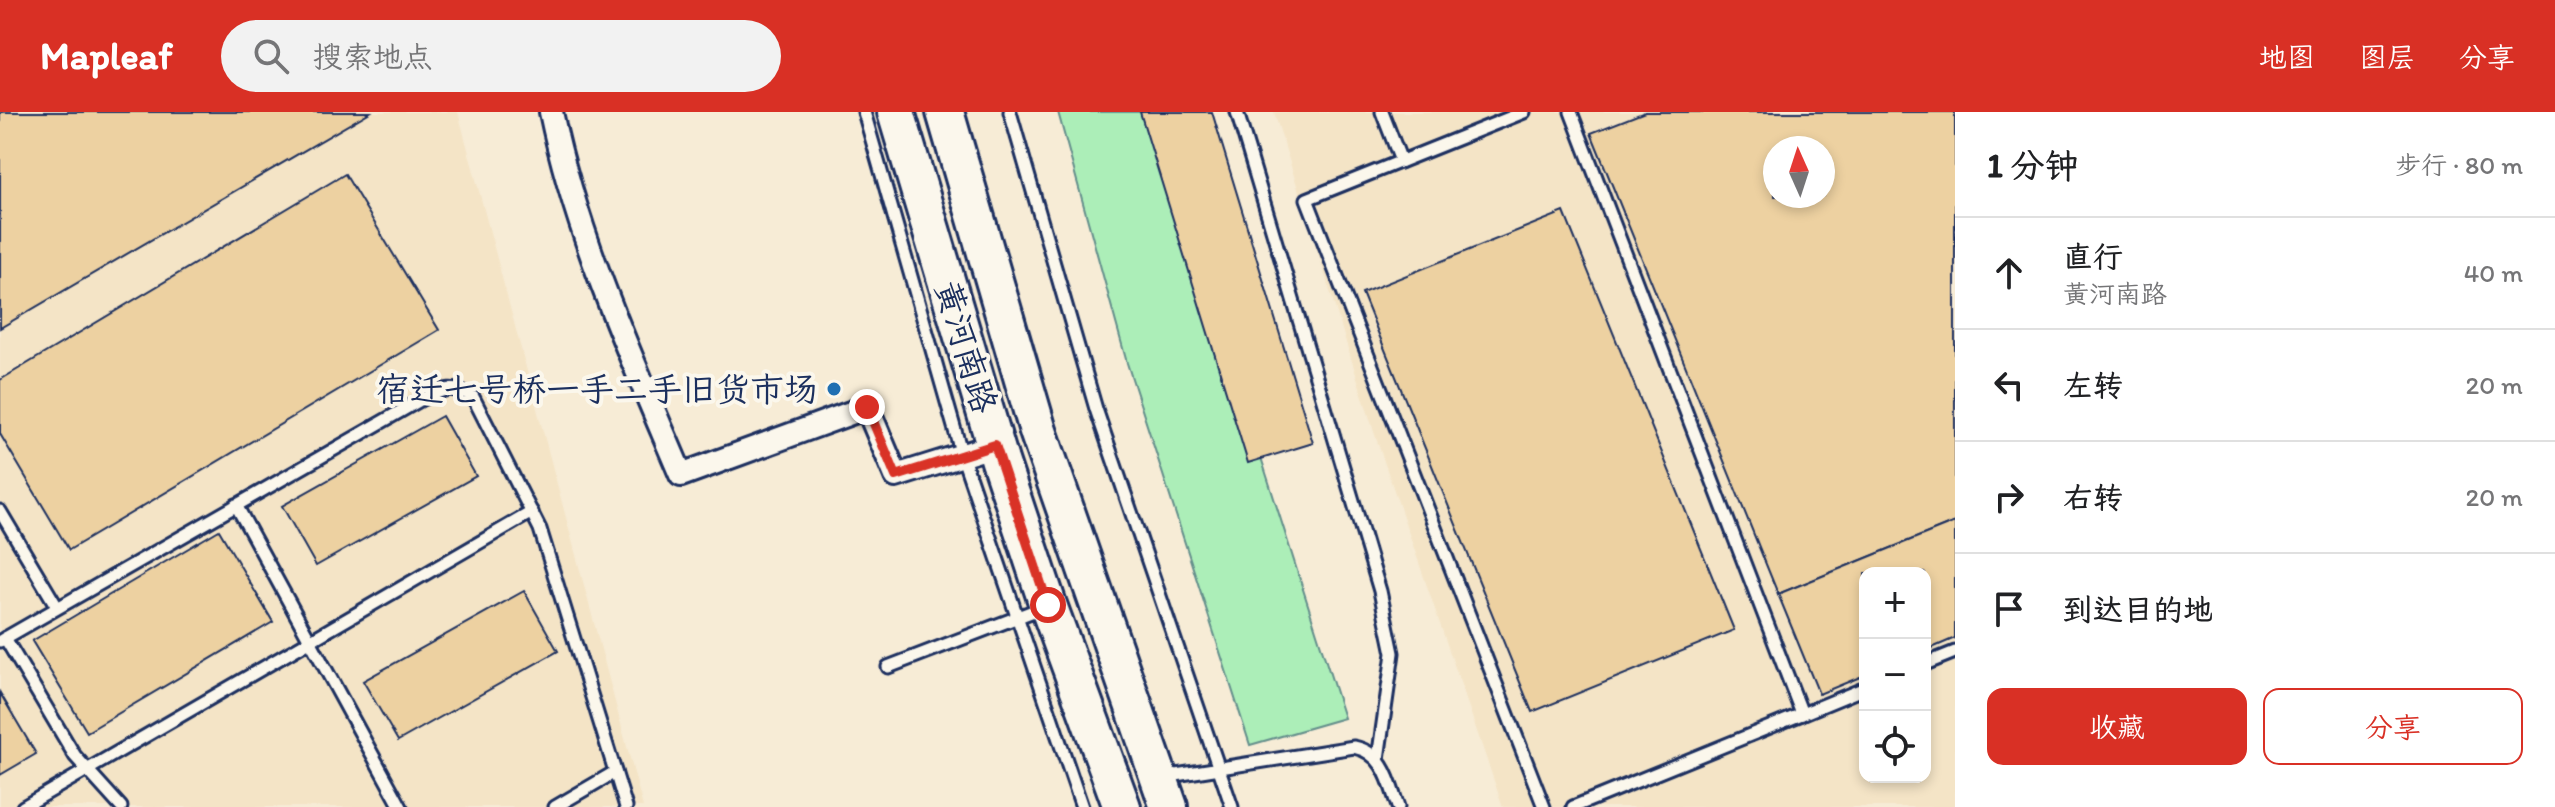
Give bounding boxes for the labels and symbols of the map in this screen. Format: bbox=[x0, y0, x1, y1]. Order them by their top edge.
north arrow bbox=[1763, 136, 1835, 208]
street label: 黄河南路 bbox=[927, 276, 1005, 418]
place label: 宿迁七号桥一手二手旧货市场 bbox=[376, 369, 818, 410]
marker: 宿迁七号桥一手二手旧货市场 bbox=[825, 380, 843, 398]
route end bbox=[849, 389, 885, 425]
route start bbox=[1030, 587, 1066, 623]

